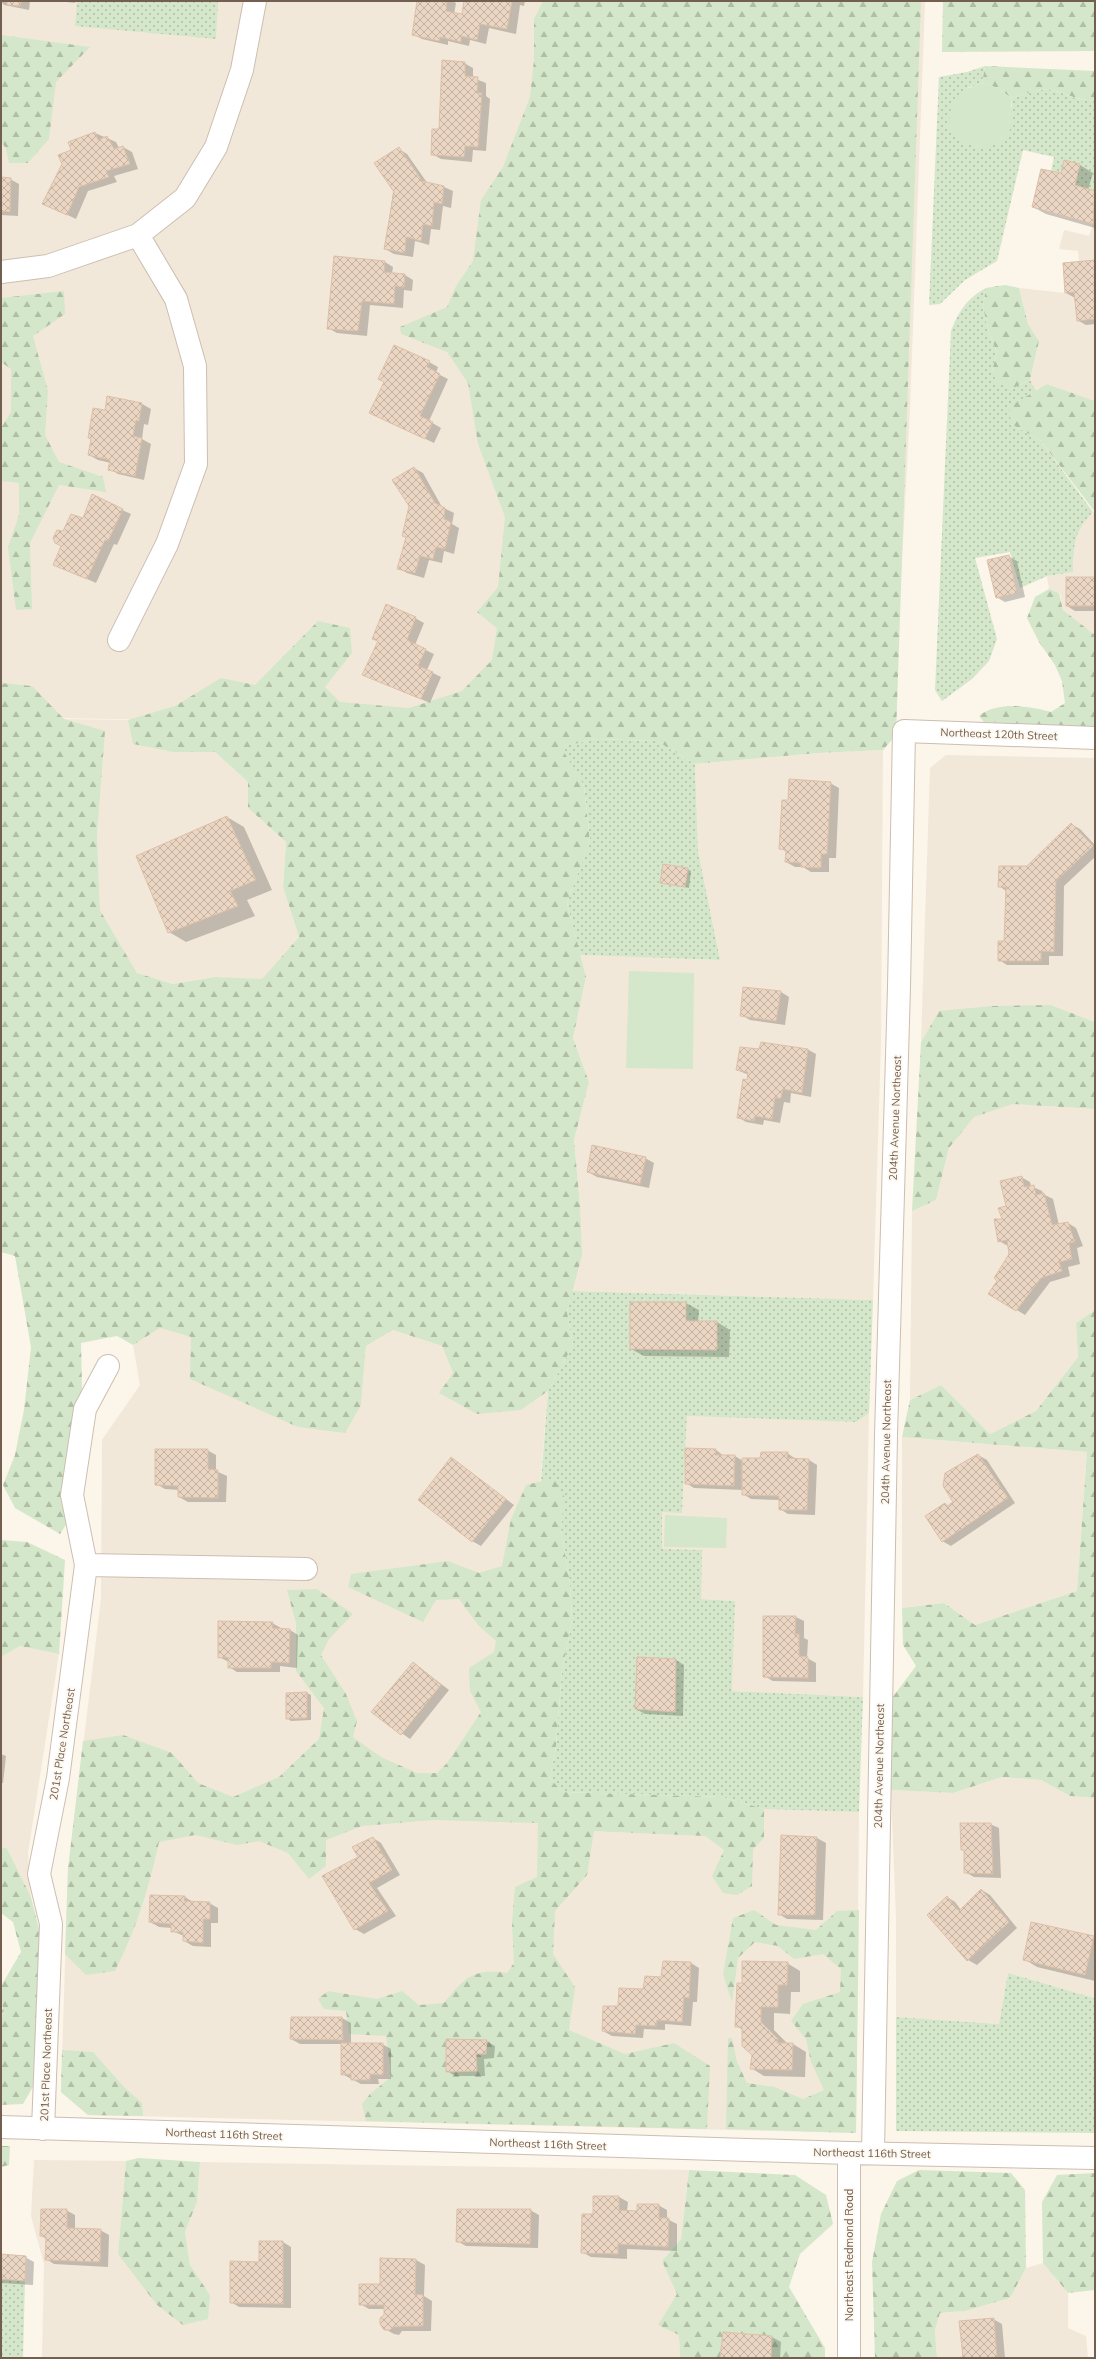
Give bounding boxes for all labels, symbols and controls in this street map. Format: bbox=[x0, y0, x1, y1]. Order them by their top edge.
street label: Northeast 120th Street bbox=[940, 725, 1058, 743]
street label: 204th Avenue Northeast bbox=[886, 1055, 904, 1181]
street label: 204th Avenue Northeast bbox=[878, 1379, 894, 1505]
street label: 201st Place Northeast bbox=[46, 1687, 78, 1801]
street label: 204th Avenue Northeast bbox=[871, 1703, 887, 1829]
street label: 201st Place Northeast bbox=[37, 2008, 55, 2122]
street label: Northeast 116th Street bbox=[165, 2125, 283, 2143]
street label: Northeast 116th Street bbox=[489, 2135, 607, 2153]
street label: Northeast 116th Street bbox=[813, 2145, 931, 2161]
street label: Northeast Redmond Road bbox=[842, 2189, 856, 2321]

